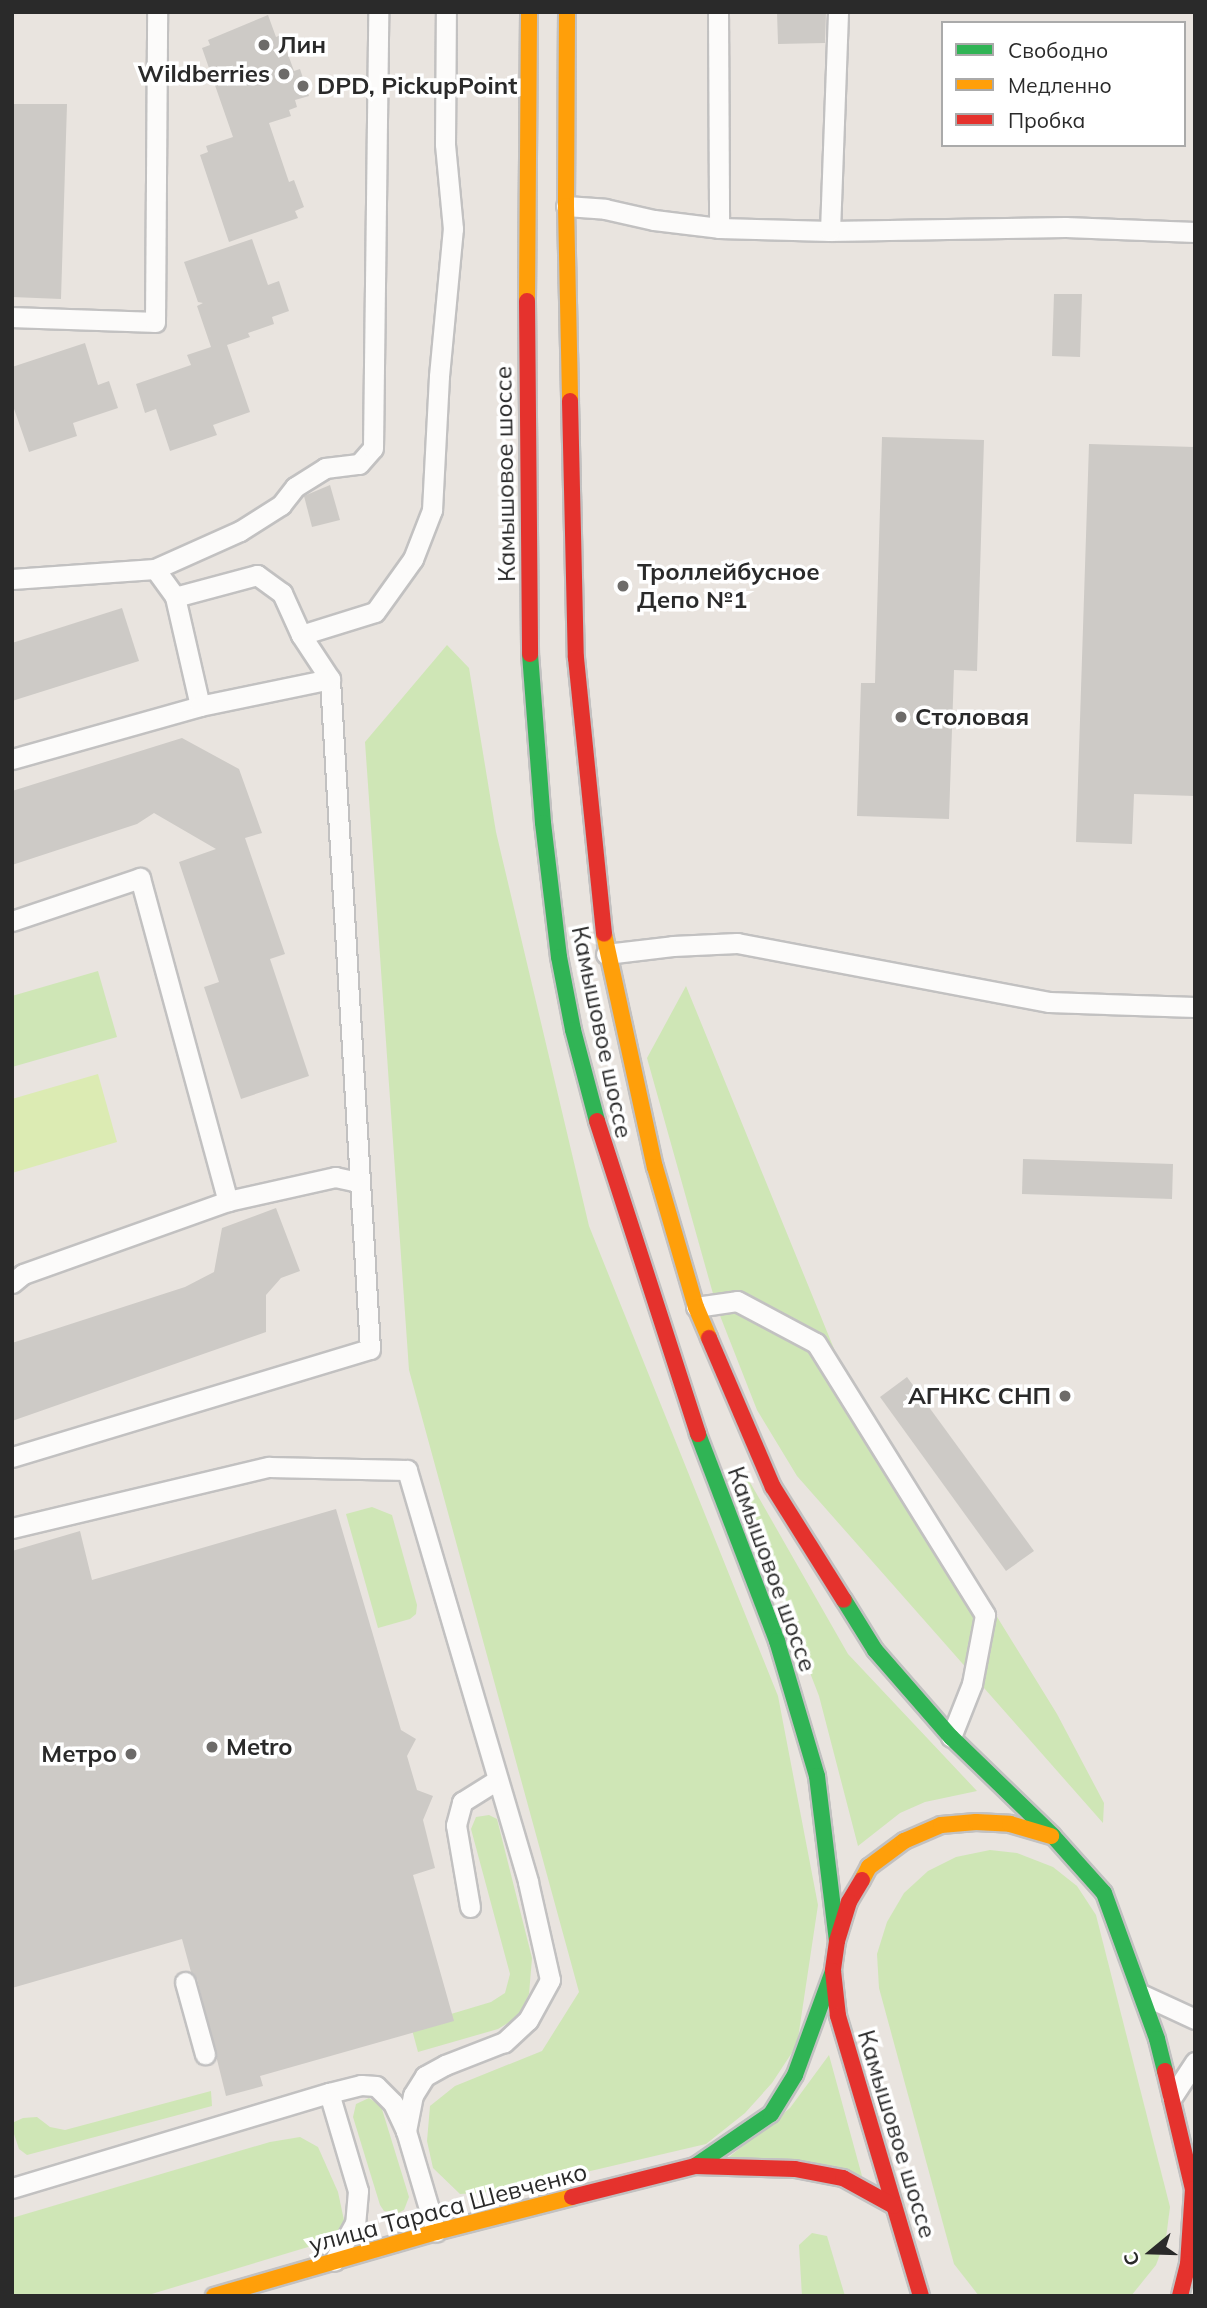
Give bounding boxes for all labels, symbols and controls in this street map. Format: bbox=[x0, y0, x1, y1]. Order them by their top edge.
legend bbox=[941, 21, 1186, 147]
place label: Лин bbox=[278, 31, 326, 59]
marker: Лин bbox=[256, 37, 272, 53]
text: Свободно bbox=[1008, 37, 1108, 63]
place label: Wildberries bbox=[137, 60, 270, 88]
marker: Wildberries bbox=[276, 66, 292, 82]
place label: DPD, PickupPoint bbox=[317, 72, 517, 100]
text: Медленно bbox=[1008, 72, 1112, 98]
marker: DPD, PickupPoint bbox=[295, 78, 311, 94]
text: Пробка bbox=[1008, 107, 1085, 133]
street label: Камышовое шоссе bbox=[489, 366, 521, 582]
place label: Троллейбусное Депо №1 bbox=[637, 558, 820, 614]
marker: Троллейбусное Депо №1 bbox=[615, 578, 631, 594]
place label: Столовая bbox=[915, 703, 1029, 731]
marker: Столовая bbox=[893, 709, 909, 725]
street label: Камышовое шоссе bbox=[565, 923, 639, 1141]
place label: АГНКС СНП bbox=[908, 1382, 1051, 1410]
marker: АГНКС СНП bbox=[1057, 1388, 1073, 1404]
street label: Камышовое шоссе bbox=[722, 1463, 822, 1675]
place label: Metro bbox=[226, 1733, 293, 1761]
marker: Metro bbox=[204, 1739, 220, 1755]
place label: Метро bbox=[41, 1740, 117, 1768]
marker: Метро bbox=[123, 1746, 139, 1762]
street label: Камышовое шоссе bbox=[852, 2027, 942, 2241]
street label: улица Тараса Шевченко bbox=[306, 2157, 590, 2259]
north arrow bbox=[1116, 2217, 1186, 2287]
text: С bbox=[1118, 2249, 1145, 2269]

